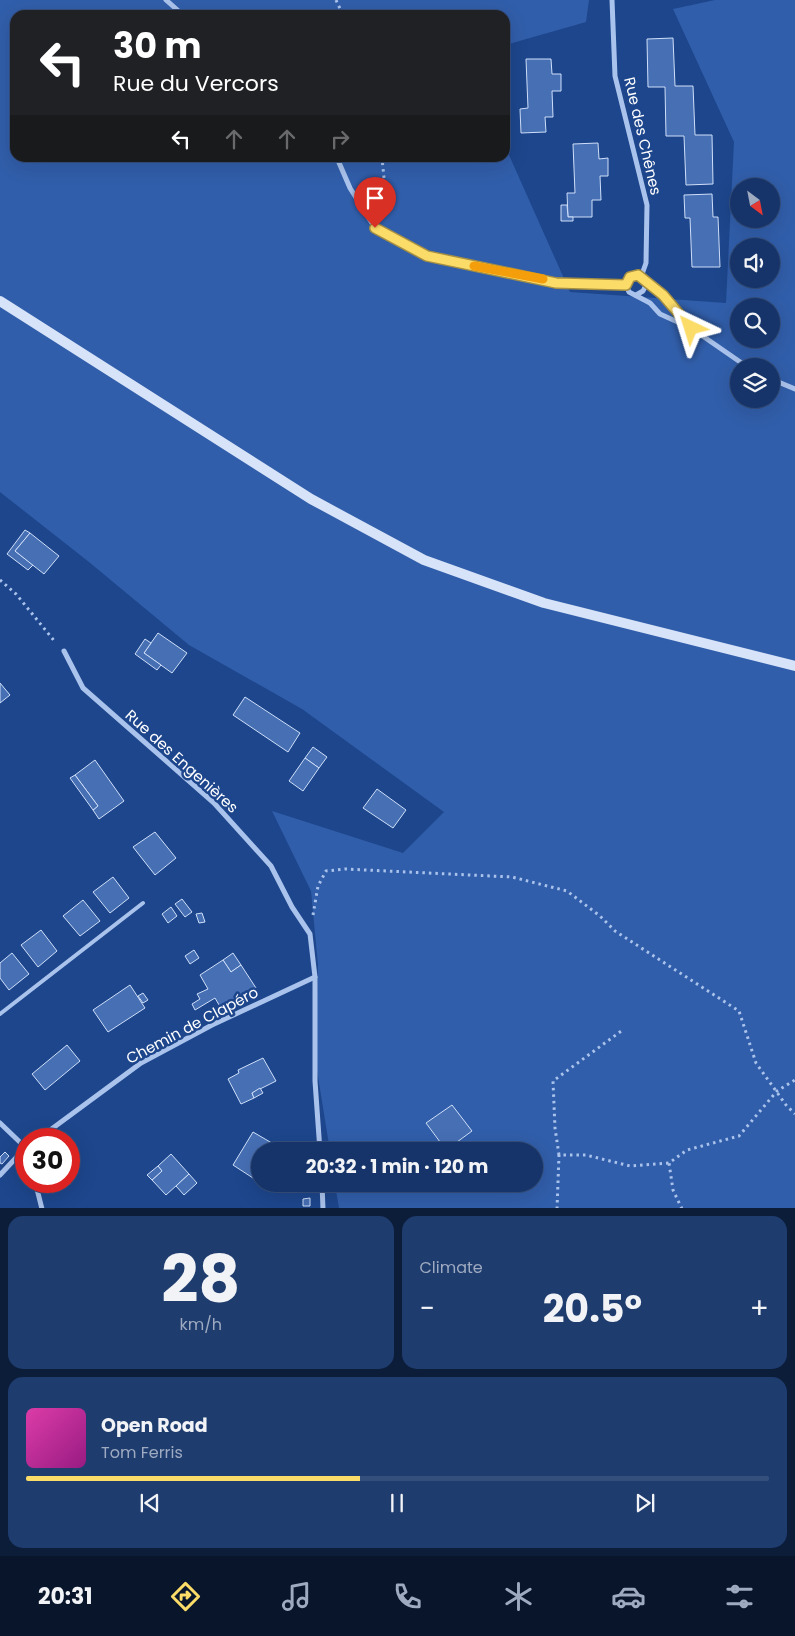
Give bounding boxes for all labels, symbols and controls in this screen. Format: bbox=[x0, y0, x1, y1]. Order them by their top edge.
text: 30 m bbox=[113, 21, 201, 70]
icon: left bbox=[30, 30, 95, 95]
text: Rue du Vercors bbox=[113, 68, 279, 99]
street label: Rue des Chênes bbox=[619, 75, 667, 197]
icon: left bbox=[167, 125, 195, 153]
icon: ahead bbox=[220, 125, 248, 153]
icon: ahead bbox=[273, 125, 301, 153]
icon: right bbox=[326, 125, 354, 153]
pin bbox=[354, 177, 396, 228]
north arrow bbox=[730, 178, 780, 228]
map controls bbox=[730, 178, 780, 408]
icon: arrive bbox=[361, 184, 389, 212]
button: sound bbox=[730, 238, 780, 288]
button: search bbox=[730, 298, 780, 348]
position arrow bbox=[664, 301, 716, 353]
button: layers bbox=[730, 358, 780, 408]
street label: Rue des Engenières bbox=[121, 705, 243, 818]
street label: Chemin de Clapéro bbox=[122, 981, 262, 1069]
speed limit sign: 30 bbox=[15, 1128, 80, 1193]
text: 20:32 · 1 min · 120 m bbox=[306, 1153, 488, 1180]
text: 28 bbox=[161, 1234, 240, 1325]
text: Climate bbox=[420, 1256, 483, 1279]
text: 20.5° bbox=[543, 1282, 642, 1335]
text: − bbox=[420, 1289, 435, 1328]
text: + bbox=[750, 1289, 769, 1328]
text: km/h bbox=[179, 1313, 222, 1336]
text: Open Road bbox=[101, 1412, 208, 1439]
text: Tom Ferris bbox=[101, 1441, 183, 1464]
icon: previous bbox=[136, 1489, 164, 1517]
icon: pause bbox=[383, 1489, 411, 1517]
icon: next bbox=[631, 1489, 659, 1517]
icon: directions bbox=[168, 1579, 203, 1614]
icon: music bbox=[279, 1579, 314, 1614]
icon: phone bbox=[390, 1579, 425, 1614]
icon: climate bbox=[501, 1579, 536, 1614]
icon: car bbox=[611, 1579, 646, 1614]
icon: filters bbox=[722, 1579, 757, 1614]
text: 20:31 bbox=[38, 1581, 93, 1612]

